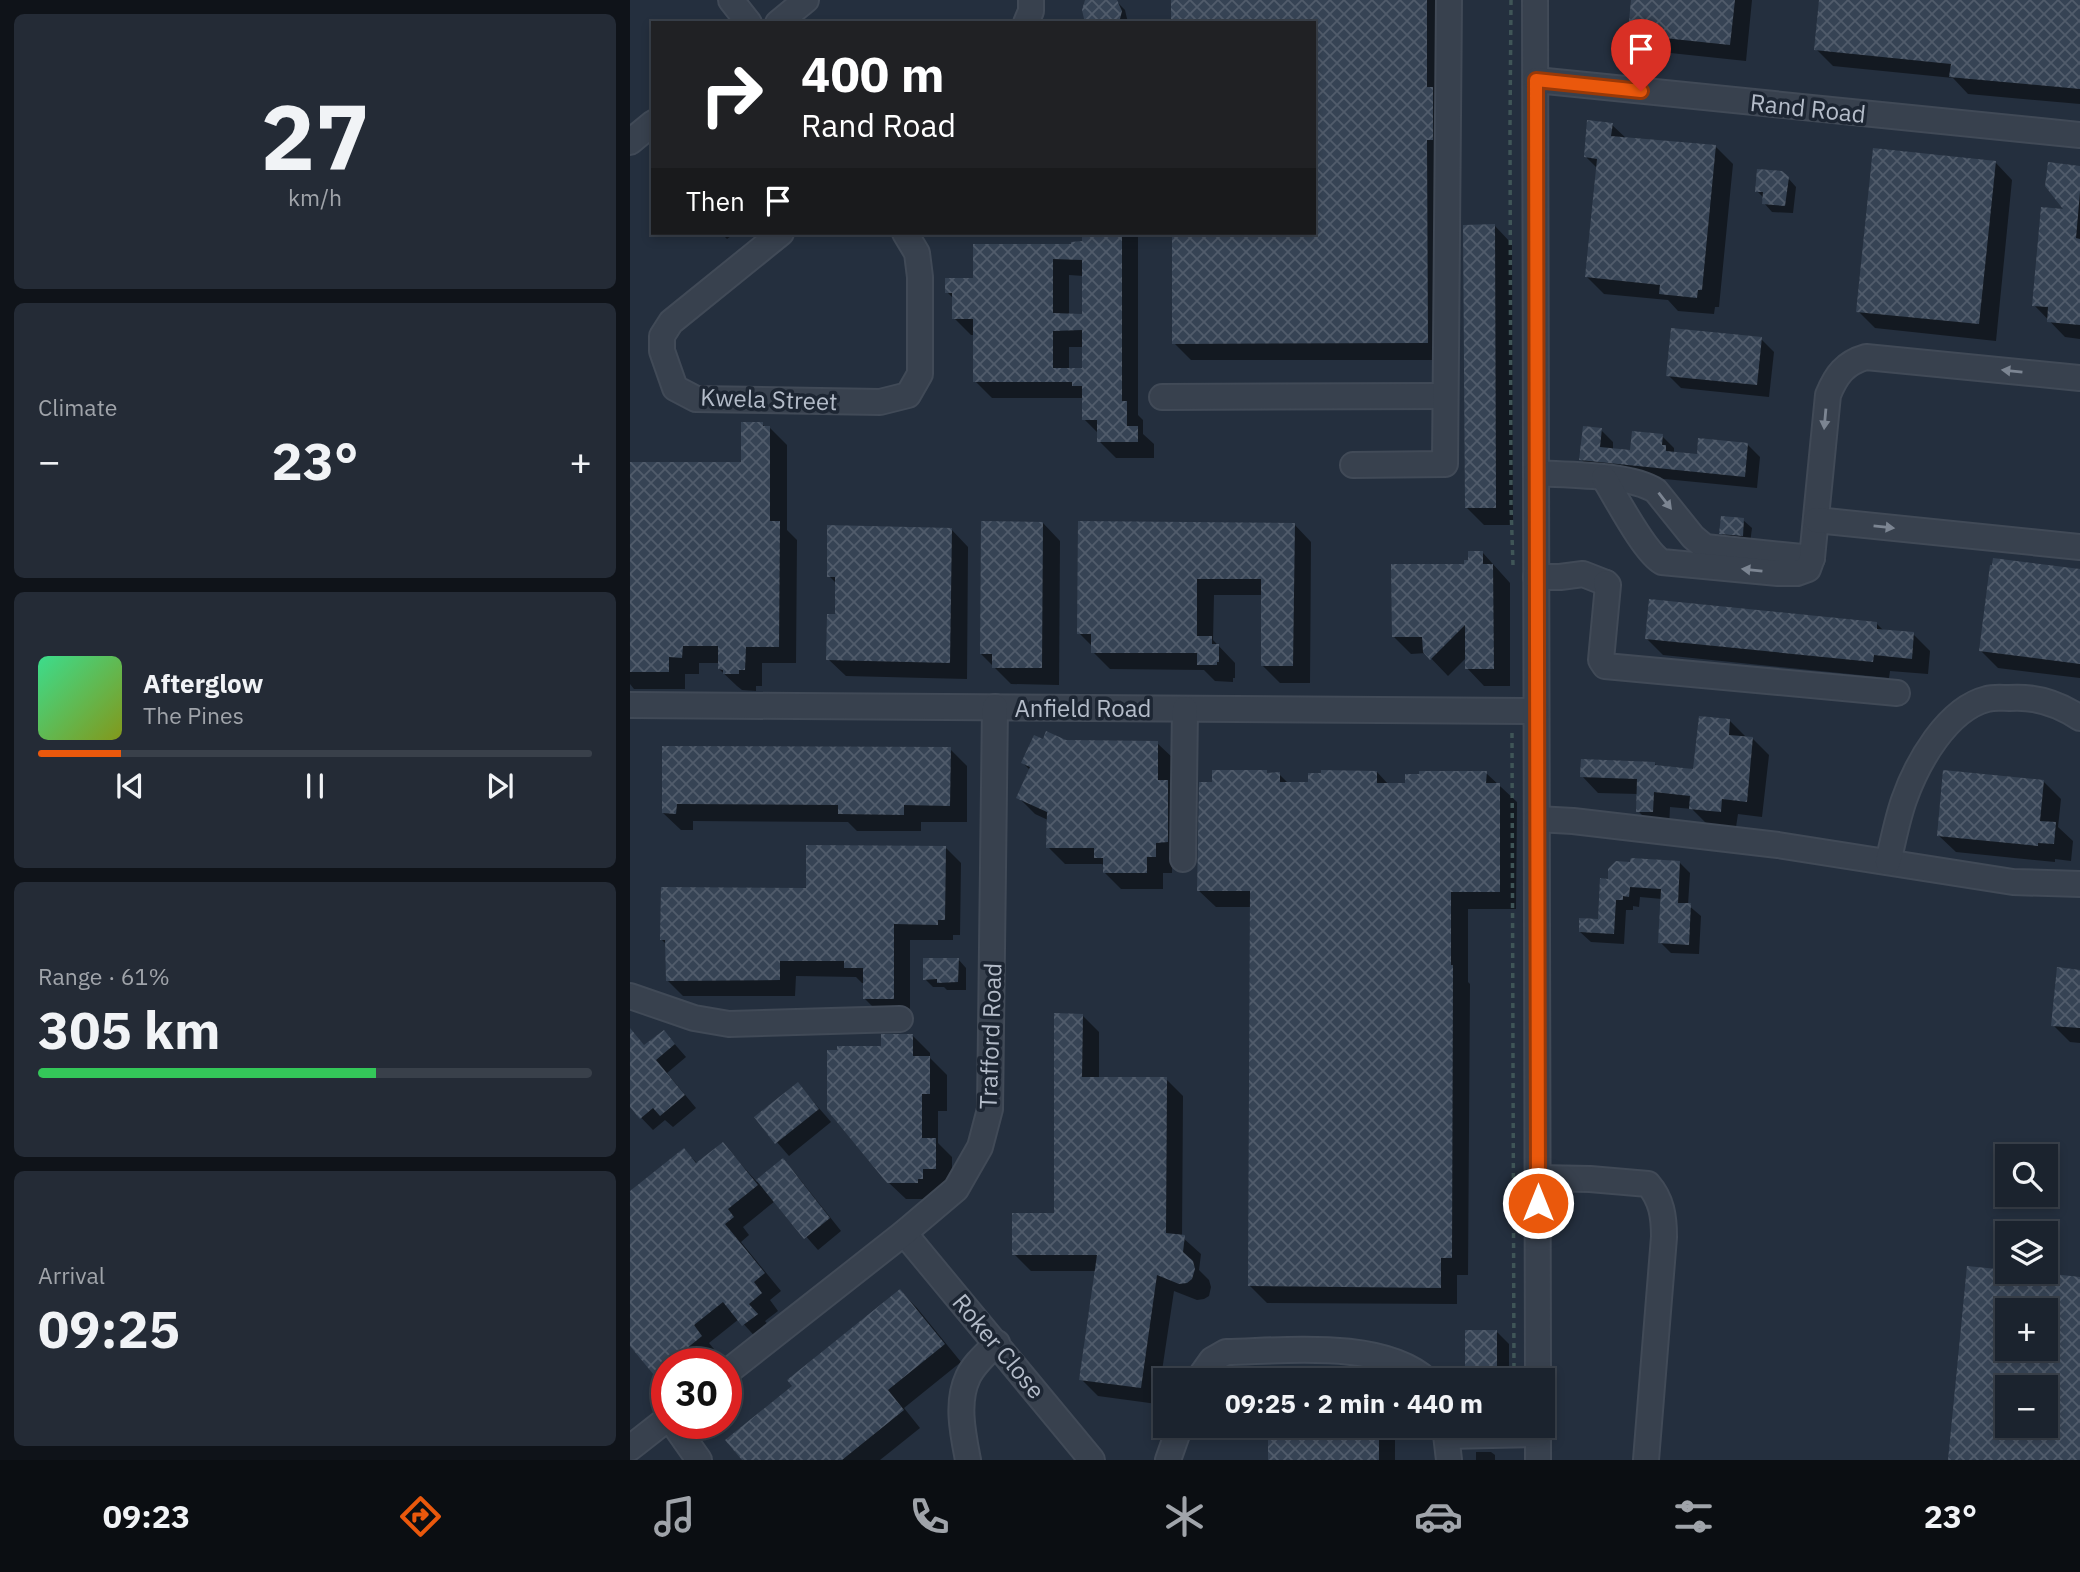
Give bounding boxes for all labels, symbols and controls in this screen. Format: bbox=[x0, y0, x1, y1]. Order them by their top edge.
pin bbox=[1611, 19, 1671, 91]
icon: arrive bbox=[1622, 30, 1660, 68]
text: 400 m bbox=[801, 42, 945, 105]
icon: right bbox=[686, 49, 777, 140]
text: 27 bbox=[260, 77, 370, 195]
street label: Rand Road bbox=[1748, 86, 1868, 130]
text: Rand Road bbox=[801, 104, 956, 146]
text: km/h bbox=[288, 182, 342, 212]
icon: arrive bbox=[759, 182, 797, 220]
text: Then bbox=[686, 184, 745, 218]
one-way arrow bbox=[2001, 365, 2023, 376]
street label: Kwela Street bbox=[700, 381, 838, 417]
text: Climate bbox=[38, 392, 117, 422]
one-way arrow bbox=[1819, 408, 1830, 430]
text: 23° bbox=[272, 427, 358, 494]
text: − bbox=[38, 436, 61, 485]
text: + bbox=[569, 436, 592, 485]
one-way arrow bbox=[1657, 492, 1672, 510]
one-way arrow bbox=[1873, 522, 1895, 533]
one-way arrow bbox=[1741, 564, 1763, 575]
text: Afterglow bbox=[143, 666, 263, 700]
street label: Anfield Road bbox=[1014, 692, 1152, 724]
text: The Pines bbox=[143, 700, 244, 730]
icon: previous bbox=[111, 767, 149, 805]
icon: pause bbox=[296, 767, 334, 805]
icon: next bbox=[481, 767, 519, 805]
text: Range · 61% bbox=[38, 961, 170, 991]
street label: Trafford Road bbox=[971, 962, 1009, 1110]
text: 305 km bbox=[38, 996, 220, 1063]
map controls bbox=[1995, 1144, 2058, 1438]
button: search bbox=[1995, 1144, 2058, 1207]
position arrow bbox=[1501, 1166, 1575, 1240]
button: layers bbox=[1995, 1221, 2058, 1284]
text: Arrival bbox=[38, 1260, 105, 1290]
street label: Roker Close bbox=[946, 1287, 1052, 1405]
text: 09:25 bbox=[38, 1295, 180, 1362]
button: + bbox=[1995, 1298, 2058, 1361]
speed limit sign: 30 bbox=[651, 1348, 742, 1439]
button: − bbox=[1995, 1375, 2058, 1438]
text: 09:25 · 2 min · 440 m bbox=[1225, 1386, 1483, 1420]
icon: directions bbox=[396, 1492, 445, 1541]
icon: music bbox=[650, 1492, 699, 1541]
icon: phone bbox=[905, 1492, 954, 1541]
icon: climate bbox=[1160, 1492, 1209, 1541]
icon: car bbox=[1414, 1492, 1463, 1541]
icon: filters bbox=[1669, 1492, 1718, 1541]
text: 09:23 bbox=[103, 1495, 190, 1537]
text: 23° bbox=[1924, 1495, 1977, 1537]

